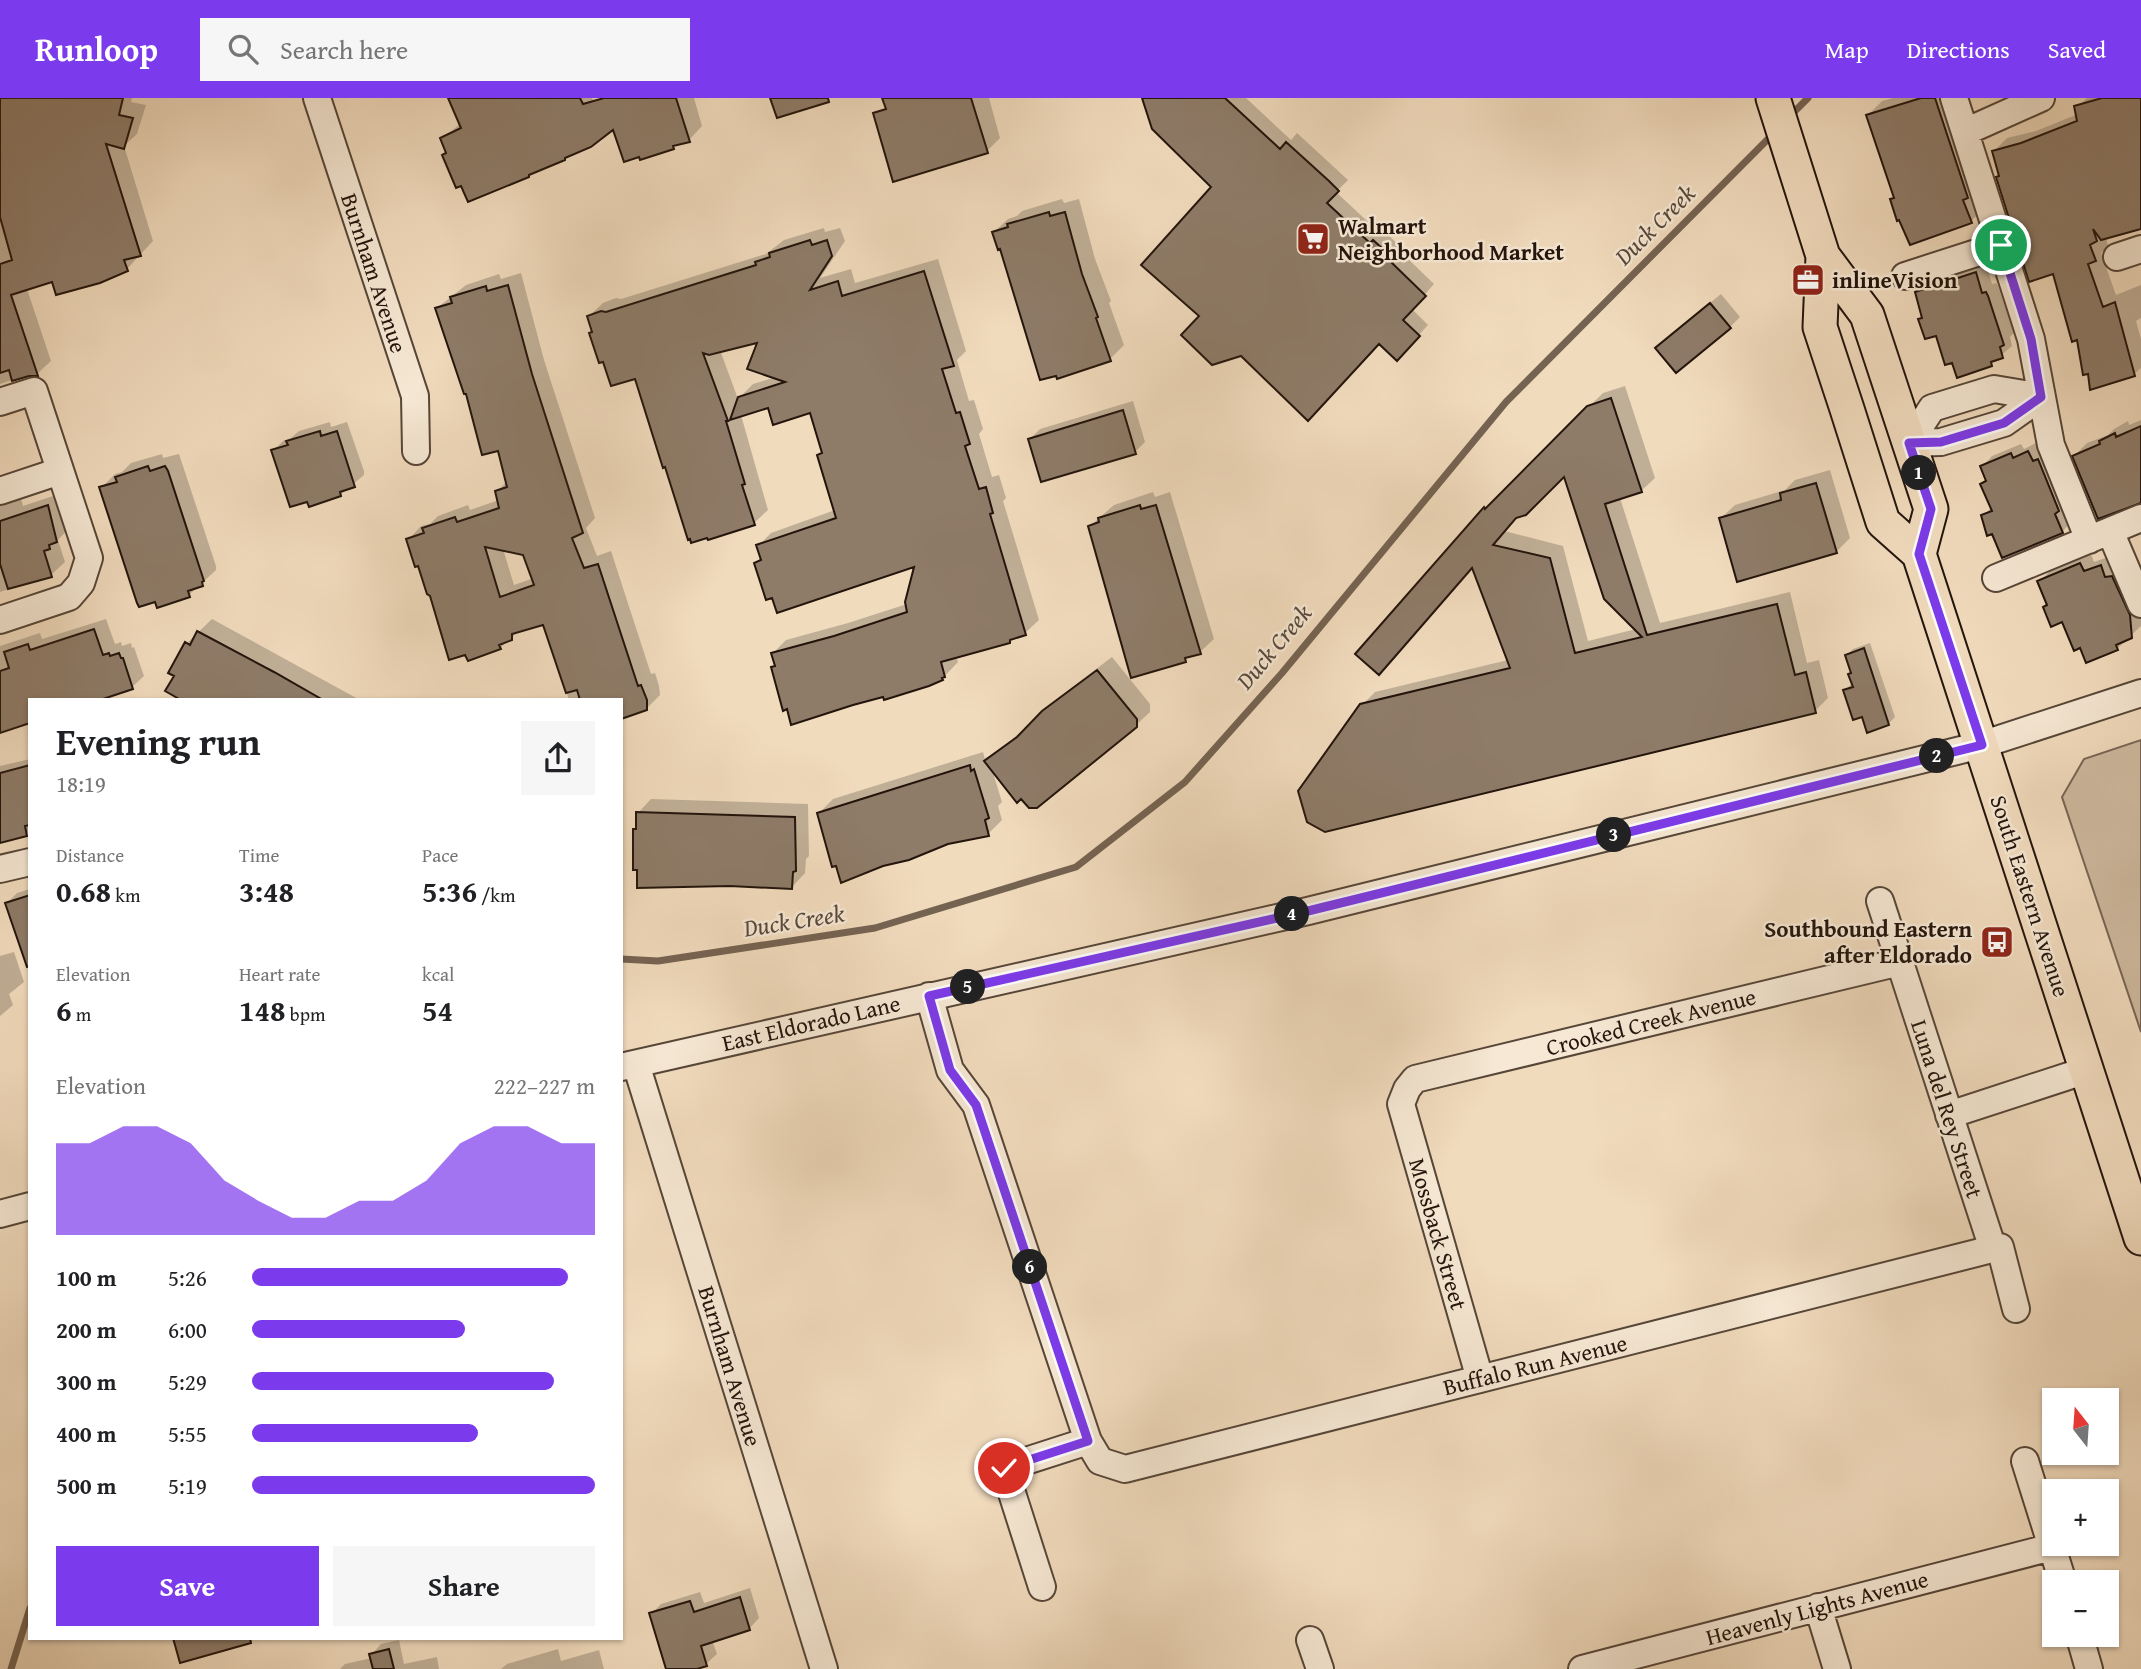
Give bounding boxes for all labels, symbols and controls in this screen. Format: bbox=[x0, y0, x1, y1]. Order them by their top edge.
search box bbox=[200, 18, 690, 81]
text: Runloop bbox=[35, 25, 158, 73]
icon: search bbox=[224, 30, 262, 68]
text: Search here bbox=[280, 30, 408, 69]
text: Map bbox=[1825, 32, 1869, 67]
text: Directions bbox=[1907, 32, 2010, 67]
text: Saved bbox=[2048, 32, 2106, 67]
water label: Duck Creek bbox=[1606, 176, 1703, 274]
street label: Burnham Avenue bbox=[333, 189, 416, 357]
place label: Walmart Neighborhood Market bbox=[1338, 209, 1564, 268]
pin bbox=[1971, 215, 2031, 275]
supermarket icon: Walmart Neighborhood Market bbox=[1294, 220, 1332, 258]
icon: arrive bbox=[1982, 226, 2020, 264]
office icon: inlineVision bbox=[1789, 261, 1827, 299]
place label: inlineVision bbox=[1832, 263, 1958, 296]
pin: 1 bbox=[1902, 456, 1937, 490]
text: 1 bbox=[1914, 458, 1923, 486]
water label: Duck Creek bbox=[1227, 597, 1320, 697]
text: Evening run bbox=[56, 713, 260, 769]
button: share bbox=[521, 721, 595, 795]
pin: 2 bbox=[1920, 738, 1954, 774]
text: 2 bbox=[1932, 741, 1941, 769]
text: 18:19 bbox=[56, 767, 106, 800]
street label: South Eastern Avenue bbox=[1982, 791, 2079, 1001]
pin: 3 bbox=[1596, 818, 1632, 852]
text: 3 bbox=[1609, 820, 1618, 848]
text: Distance bbox=[56, 841, 124, 869]
text: Time bbox=[239, 841, 279, 869]
text: Pace bbox=[422, 841, 459, 869]
text: 0.68 bbox=[56, 869, 111, 913]
text: 3:48 bbox=[239, 869, 294, 913]
text: 5:36 bbox=[422, 869, 477, 913]
text: km bbox=[111, 881, 140, 909]
text: /km bbox=[477, 881, 515, 909]
water label: Duck Creek bbox=[740, 895, 847, 946]
pin: 4 bbox=[1274, 896, 1310, 932]
text: 4 bbox=[1287, 899, 1296, 927]
place label: Southbound Eastern after Eldorado bbox=[1764, 912, 1972, 971]
bus stop icon: Southbound Eastern after Eldorado bbox=[1978, 923, 2016, 961]
text: Elevation bbox=[56, 960, 130, 988]
text: Heart rate bbox=[239, 960, 320, 988]
text: kcal bbox=[422, 960, 454, 988]
pin: 5 bbox=[950, 970, 986, 1004]
text: 5 bbox=[963, 972, 972, 1000]
street label: Crooked Creek Avenue bbox=[1543, 979, 1759, 1064]
street label: East Eldorado Lane bbox=[719, 986, 903, 1059]
text: 6 bbox=[56, 988, 72, 1032]
text: 148 bbox=[239, 988, 286, 1032]
text: 54 bbox=[422, 988, 453, 1032]
text: m bbox=[72, 1000, 91, 1028]
text: bpm bbox=[286, 1000, 325, 1028]
street label: Luna del Rey Street bbox=[1903, 1015, 1992, 1202]
text: Elevation bbox=[56, 1069, 146, 1102]
text: 222–227 m bbox=[494, 1069, 595, 1102]
street label: Mossback Street bbox=[1401, 1154, 1476, 1314]
pin: 6 bbox=[1012, 1250, 1048, 1284]
text: 6 bbox=[1025, 1252, 1034, 1280]
text: 100 m bbox=[56, 1261, 117, 1294]
text: 5:26 bbox=[168, 1261, 207, 1294]
street label: Burnham Avenue bbox=[690, 1282, 771, 1450]
text: 200 m bbox=[56, 1313, 117, 1346]
text: 6:00 bbox=[168, 1313, 207, 1346]
street label: Buffalo Run Avenue bbox=[1439, 1326, 1630, 1403]
text: 300 m bbox=[56, 1365, 117, 1398]
text: 5:29 bbox=[168, 1365, 207, 1398]
north arrow bbox=[2042, 1388, 2119, 1465]
map controls bbox=[2042, 1388, 2119, 1647]
text: 400 m bbox=[56, 1417, 117, 1450]
text: 5:55 bbox=[168, 1417, 207, 1450]
pin bbox=[974, 1438, 1034, 1498]
icon: check bbox=[985, 1449, 1023, 1487]
text: 500 m bbox=[56, 1469, 117, 1502]
text: 5:19 bbox=[168, 1469, 207, 1502]
button: + bbox=[2042, 1479, 2119, 1556]
button: Save bbox=[56, 1546, 319, 1626]
button: Share bbox=[333, 1546, 595, 1626]
street label: Heavenly Lights Avenue bbox=[1702, 1562, 1932, 1653]
button: − bbox=[2042, 1570, 2119, 1647]

